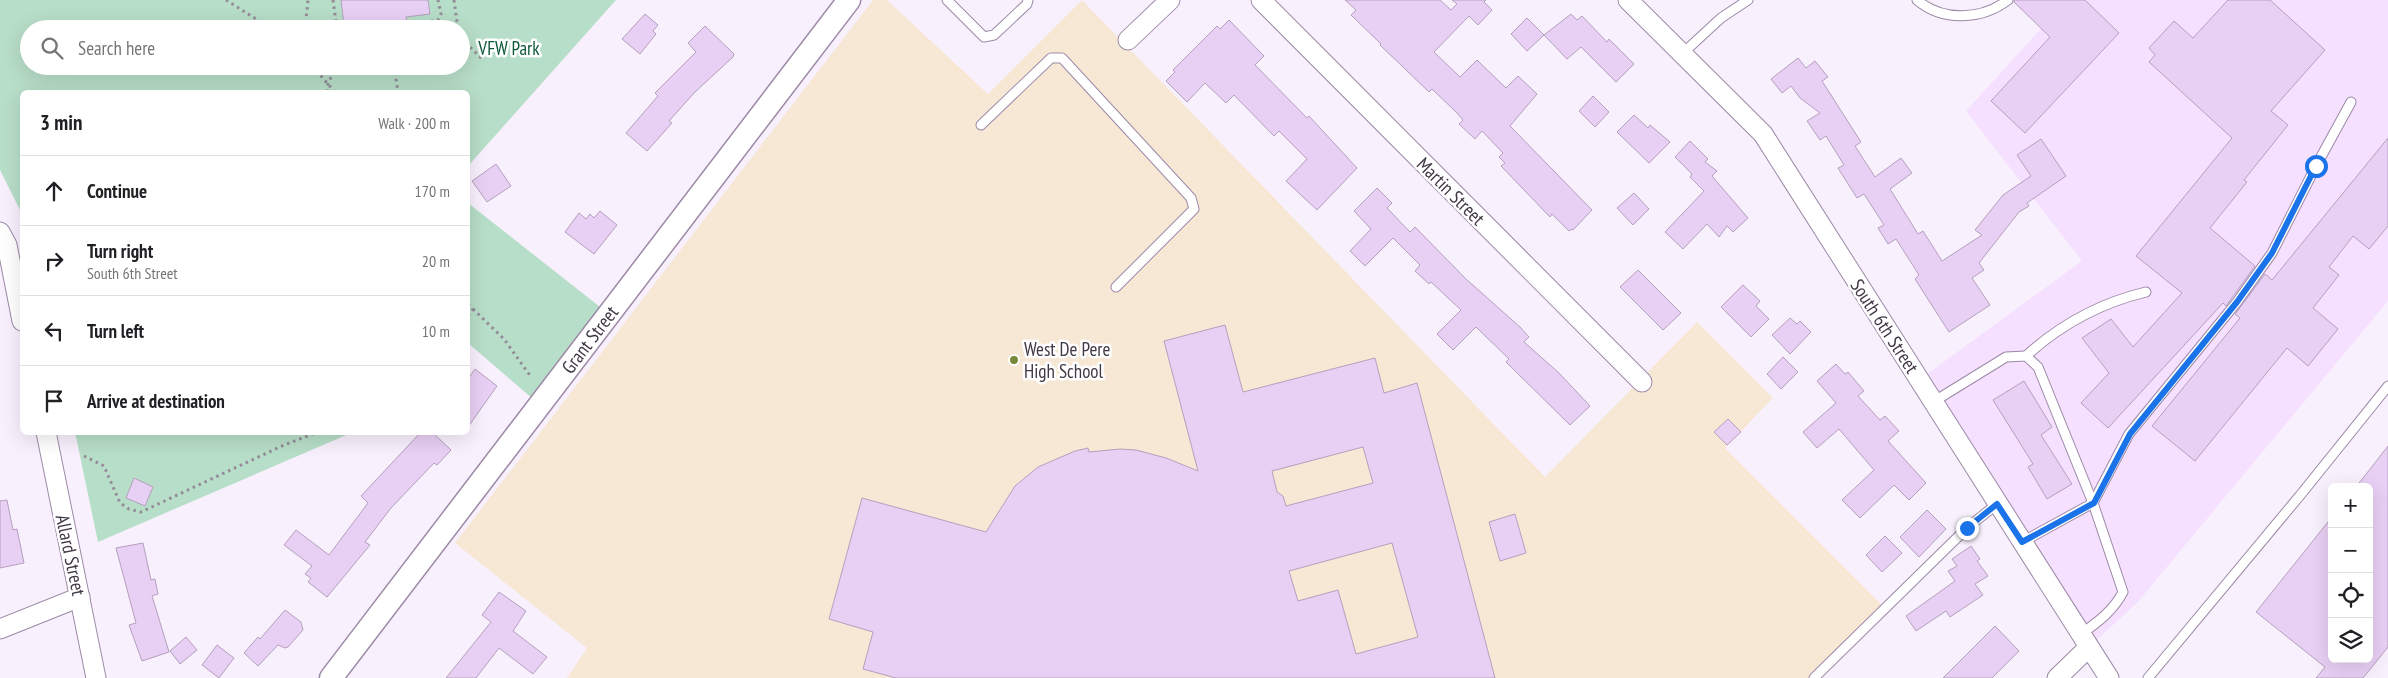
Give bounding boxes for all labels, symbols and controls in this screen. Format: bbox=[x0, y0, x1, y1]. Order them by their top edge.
search box bbox=[20, 20, 470, 75]
icon: search bbox=[38, 34, 66, 62]
text: Search here bbox=[78, 36, 155, 60]
park label: VFW Park bbox=[477, 36, 540, 60]
text: 3 min bbox=[40, 109, 82, 136]
text: Walk · 200 m bbox=[378, 113, 450, 133]
street label: Martin Street bbox=[1412, 152, 1491, 231]
route start bbox=[2305, 155, 2328, 178]
icon: ahead bbox=[40, 177, 68, 205]
text: Continue bbox=[87, 179, 147, 203]
text: 170 m bbox=[415, 181, 450, 201]
text: Turn right bbox=[87, 239, 153, 263]
icon: right bbox=[40, 247, 68, 275]
text: 20 m bbox=[422, 251, 450, 271]
text: South 6th Street bbox=[87, 263, 178, 283]
street label: South 6th Street bbox=[1846, 274, 1925, 378]
street label: Grant Street bbox=[556, 300, 624, 378]
icon: left bbox=[40, 317, 68, 345]
text: Turn left bbox=[87, 319, 144, 343]
text: 10 m bbox=[422, 321, 450, 341]
place label: West De Pere High School bbox=[1024, 337, 1111, 383]
marker: West De Pere High School bbox=[1008, 354, 1020, 366]
icon: arrive bbox=[40, 387, 68, 415]
text: Arrive at destination bbox=[87, 389, 225, 413]
map controls bbox=[2328, 483, 2373, 663]
button: + bbox=[2328, 483, 2373, 528]
street label: Allard Street bbox=[51, 512, 91, 598]
route end bbox=[1956, 517, 1979, 540]
button: − bbox=[2328, 528, 2373, 573]
button: locate bbox=[2328, 573, 2373, 618]
button: layers bbox=[2328, 618, 2373, 663]

